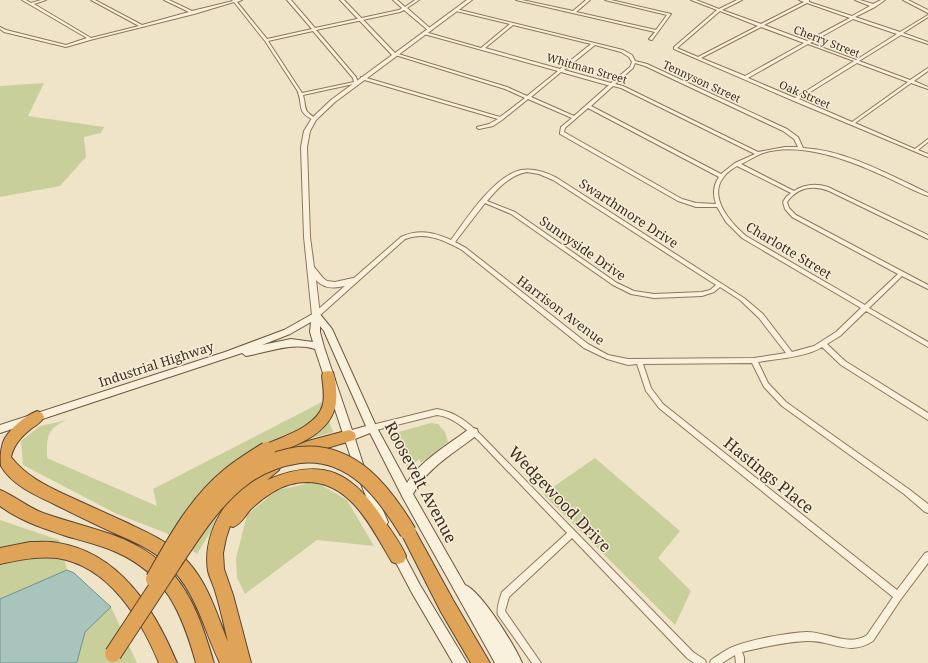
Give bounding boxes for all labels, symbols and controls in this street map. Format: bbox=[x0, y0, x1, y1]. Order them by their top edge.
street label: Cherry Street bbox=[792, 22, 862, 61]
street label: Whitman Street bbox=[545, 49, 629, 87]
street label: Tennyson Street bbox=[661, 56, 743, 106]
street label: Oak Street bbox=[777, 76, 833, 112]
street label: Swarthmore Drive bbox=[576, 174, 682, 252]
street label: Sunnyside Drive bbox=[536, 211, 630, 285]
street label: Charlotte Street bbox=[743, 217, 836, 283]
street label: Harrison Avenue bbox=[513, 271, 609, 349]
street label: Industrial Highway bbox=[96, 337, 217, 391]
street label: Roosevelt Avenue bbox=[380, 417, 462, 547]
street label: Hastings Place bbox=[719, 432, 819, 518]
street label: Wedgewood Drive bbox=[504, 441, 616, 557]

